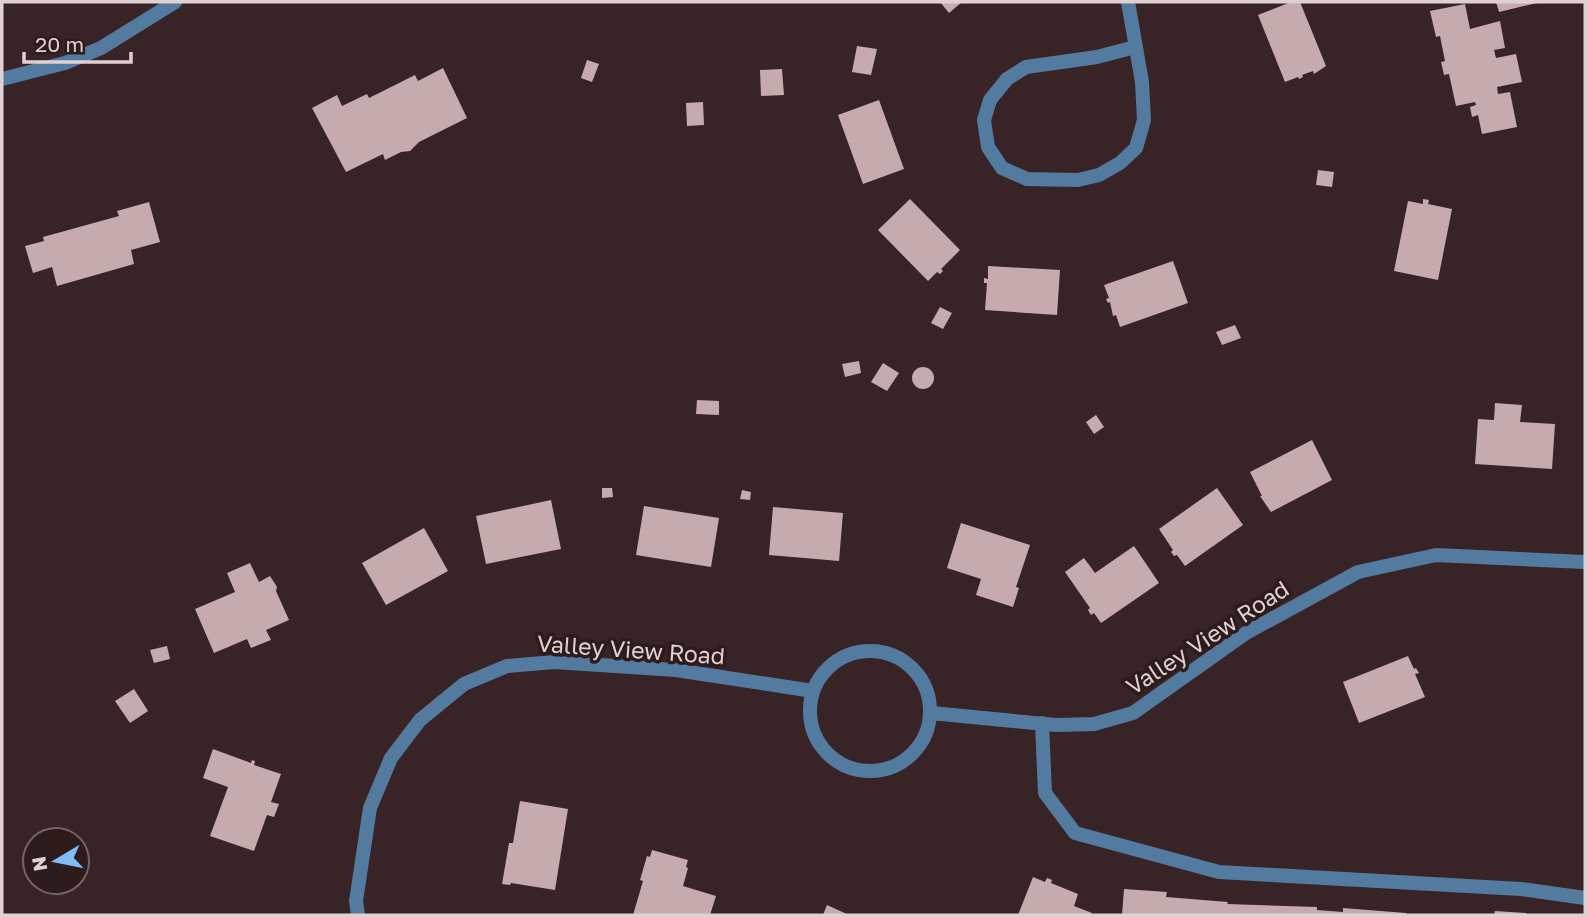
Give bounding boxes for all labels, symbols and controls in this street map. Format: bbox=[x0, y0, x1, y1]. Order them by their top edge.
scale bar bbox=[24, 21, 131, 65]
text: 20 m bbox=[35, 31, 84, 57]
street label: Valley View Road bbox=[1120, 574, 1294, 700]
street label: Valley View Road bbox=[536, 628, 726, 670]
north arrow bbox=[21, 826, 91, 896]
text: N bbox=[26, 855, 51, 873]

